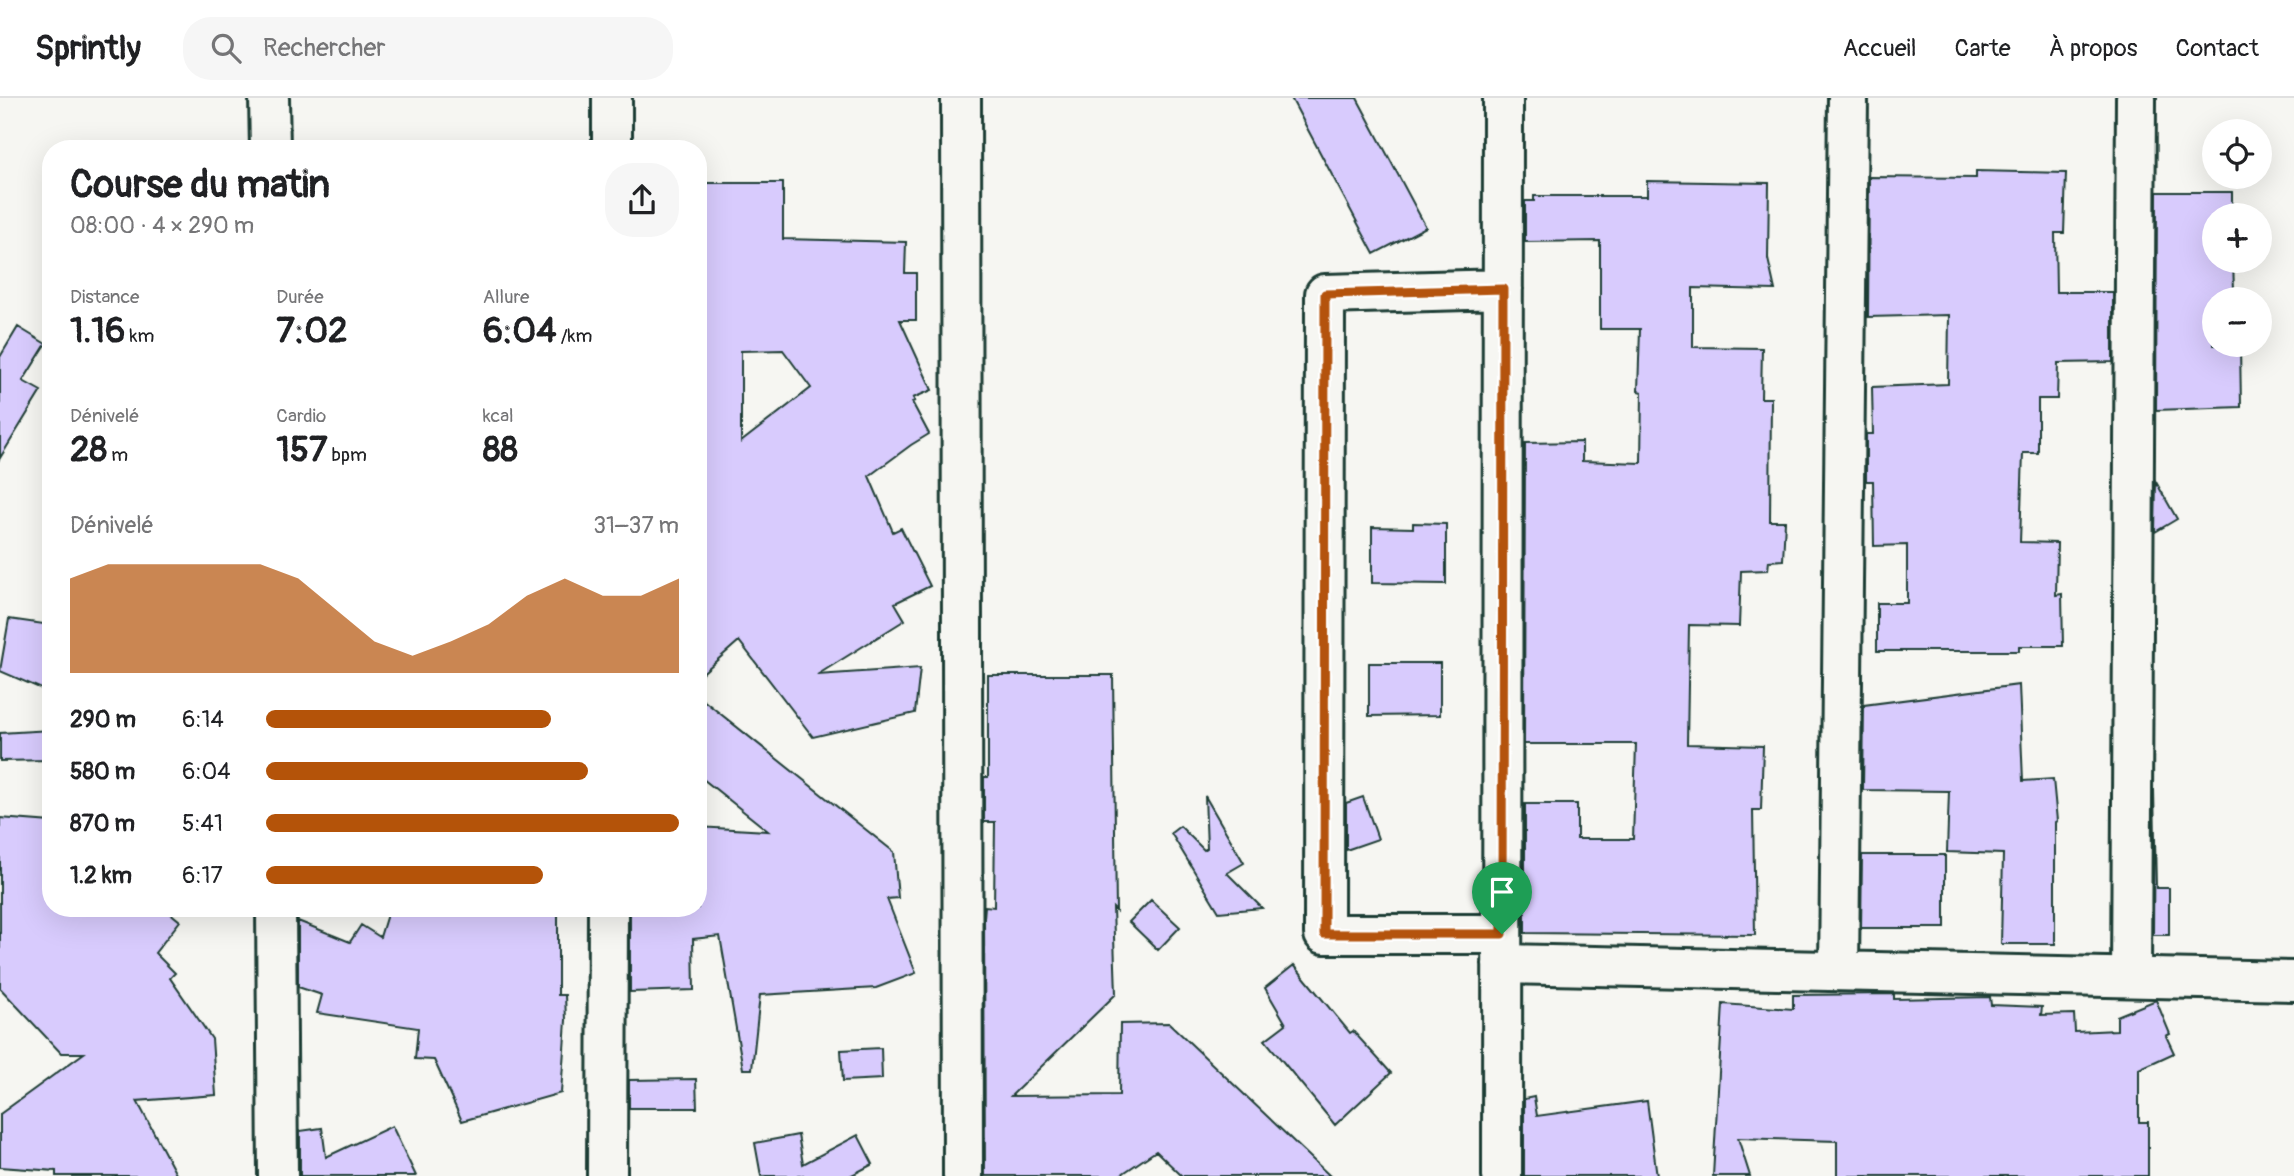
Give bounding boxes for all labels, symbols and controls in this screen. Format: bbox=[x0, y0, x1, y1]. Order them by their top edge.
search box bbox=[183, 17, 673, 80]
text: Sprintly bbox=[35, 28, 141, 69]
icon: search bbox=[207, 29, 245, 67]
text: Rechercher bbox=[263, 32, 386, 64]
text: Accueil bbox=[1843, 34, 1917, 63]
text: Carte bbox=[1955, 34, 2011, 63]
text: À propos bbox=[2049, 34, 2138, 63]
text: Contact bbox=[2176, 34, 2259, 63]
map controls bbox=[2202, 119, 2272, 357]
button: locate bbox=[2202, 119, 2272, 189]
text: Course du matin bbox=[70, 161, 330, 209]
button: share bbox=[605, 163, 679, 237]
button: + bbox=[2202, 203, 2272, 273]
text: 08:00 · 4 × 290 m bbox=[70, 211, 254, 240]
text: Distance bbox=[70, 285, 139, 309]
text: Durée bbox=[276, 285, 324, 309]
text: Allure bbox=[483, 285, 529, 309]
button: − bbox=[2202, 287, 2272, 357]
text: 1.16 bbox=[70, 309, 125, 353]
text: 7:02 bbox=[276, 309, 348, 353]
text: 6:04 bbox=[483, 309, 557, 353]
text: km bbox=[125, 324, 154, 348]
text: /km bbox=[557, 324, 592, 348]
text: Dénivelé bbox=[70, 404, 139, 428]
text: Cardio bbox=[276, 404, 326, 428]
text: kcal bbox=[483, 404, 514, 428]
text: 28 bbox=[70, 428, 107, 472]
text: 157 bbox=[276, 428, 328, 472]
text: 88 bbox=[483, 428, 518, 472]
text: m bbox=[107, 443, 128, 467]
text: bpm bbox=[328, 443, 367, 467]
text: Dénivelé bbox=[70, 511, 154, 540]
text: 31–37 m bbox=[593, 511, 679, 540]
text: 290 m bbox=[70, 705, 136, 734]
text: 6:14 bbox=[182, 705, 224, 734]
text: 580 m bbox=[70, 757, 135, 786]
text: 6:04 bbox=[182, 757, 231, 786]
text: 870 m bbox=[70, 809, 135, 838]
text: 5:41 bbox=[182, 809, 223, 838]
text: 1.2 km bbox=[70, 861, 132, 890]
text: 6:17 bbox=[182, 861, 223, 890]
pin bbox=[1472, 862, 1532, 934]
icon: arrive bbox=[1483, 873, 1521, 911]

